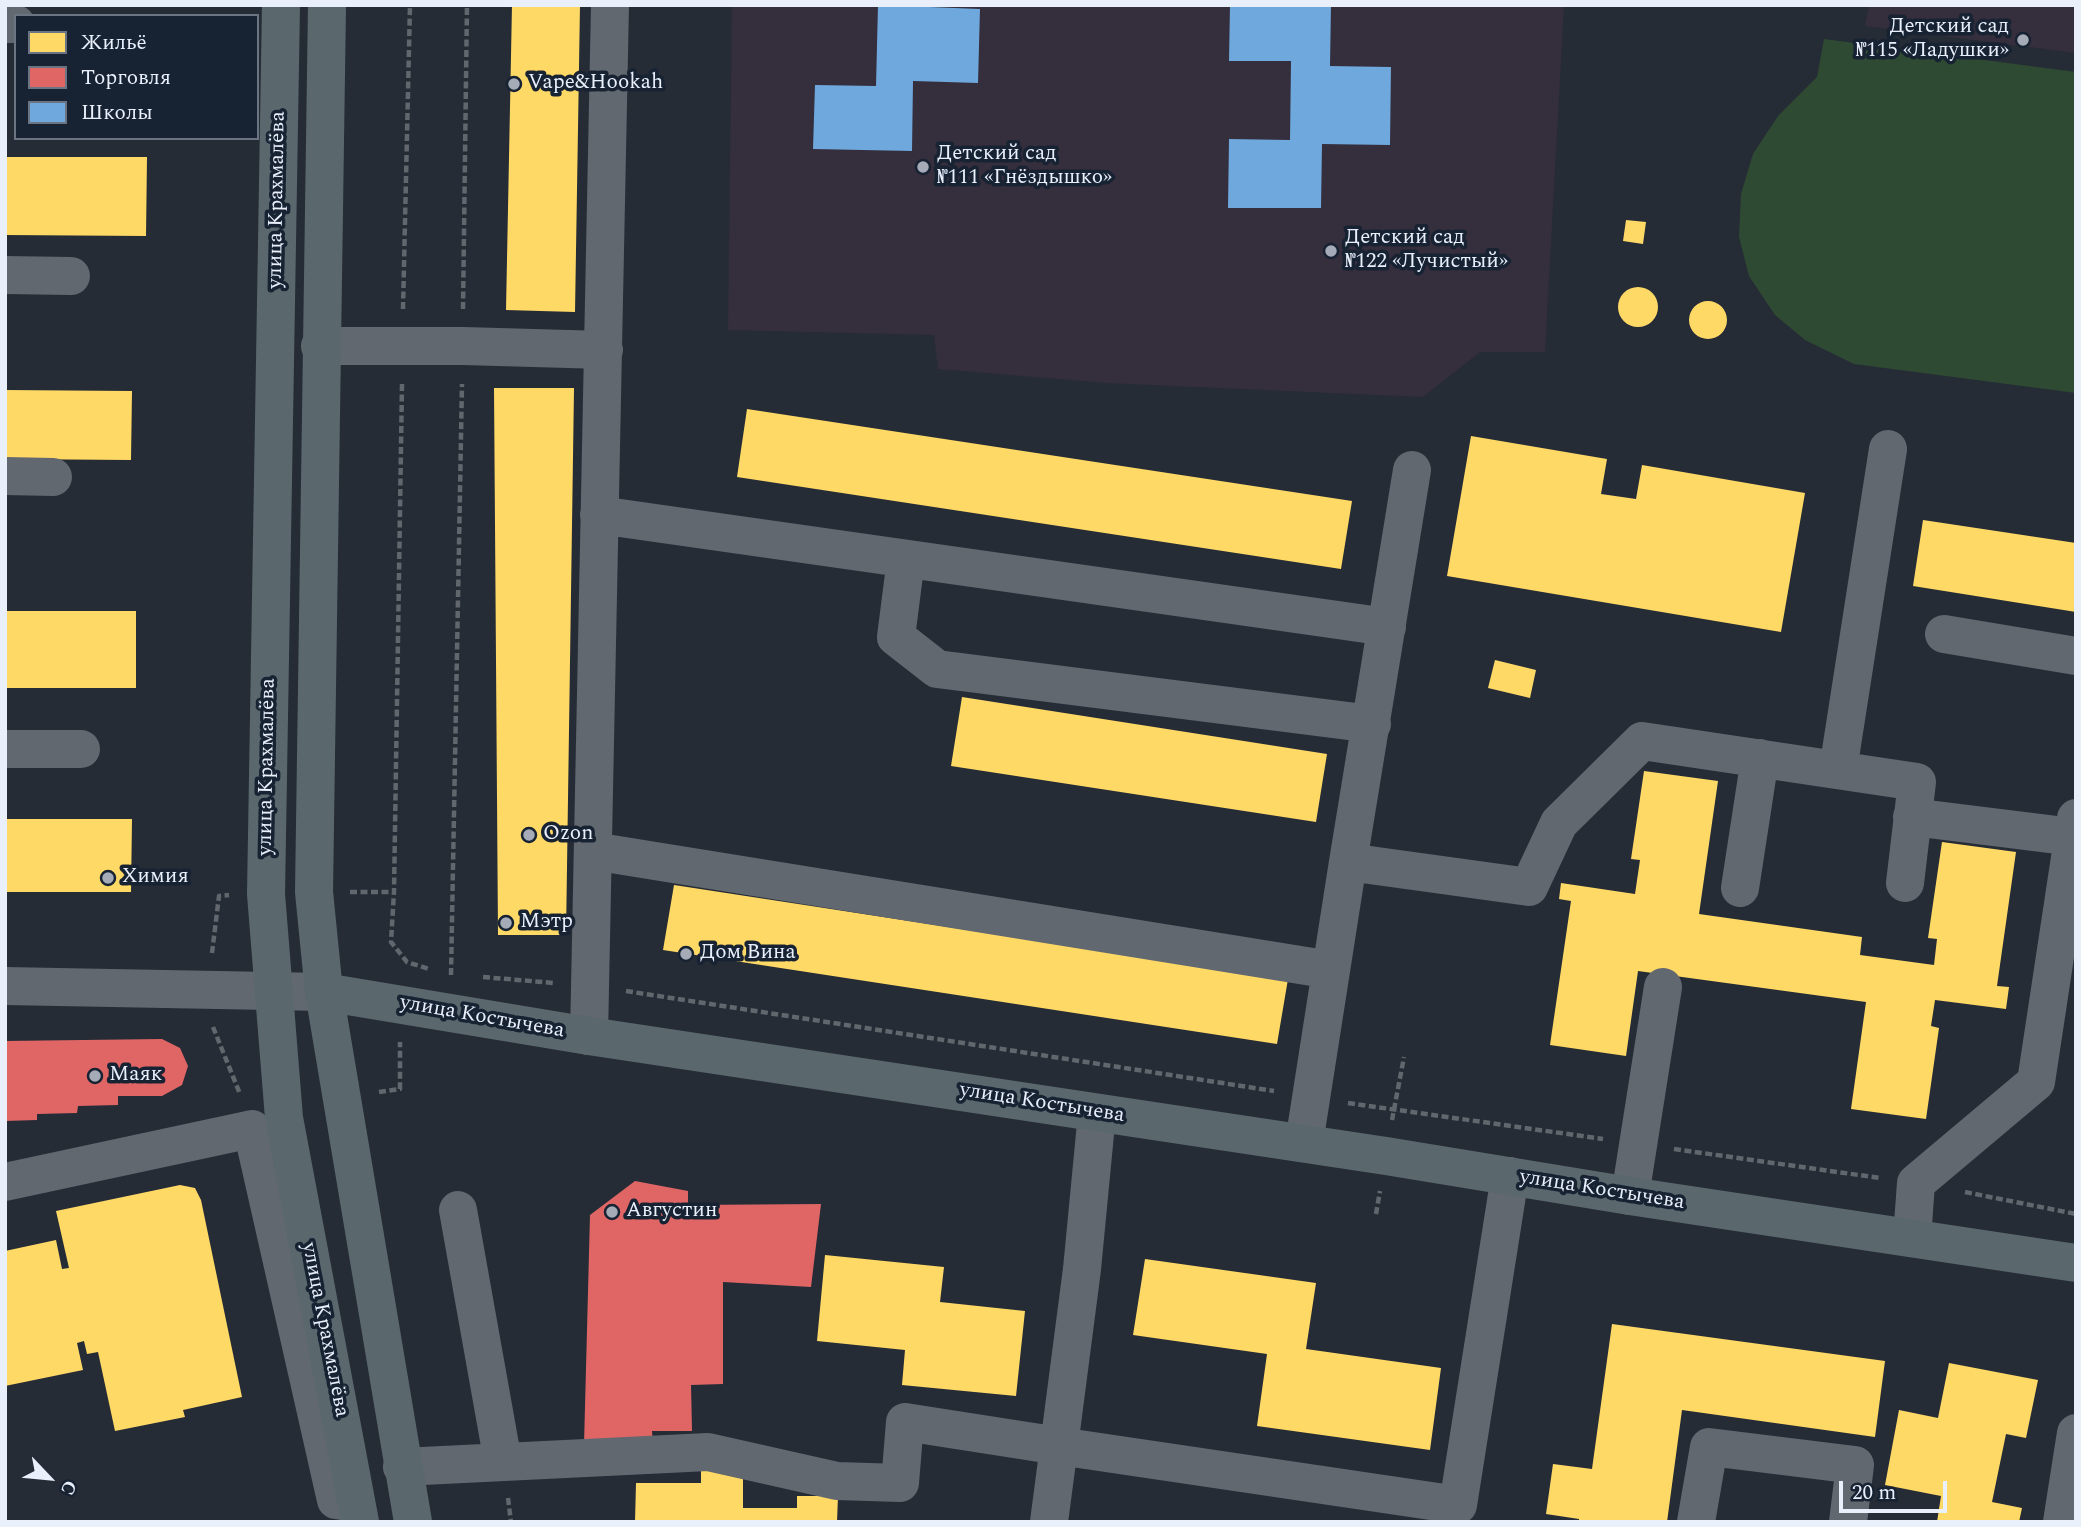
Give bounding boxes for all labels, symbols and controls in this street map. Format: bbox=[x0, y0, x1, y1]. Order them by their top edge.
legend bbox=[14, 14, 259, 140]
place label: Детский сад №115 «Ладушки» bbox=[1856, 15, 2009, 65]
text: Жильё bbox=[81, 27, 147, 59]
marker: Детский сад №115 «Ладушки» bbox=[2015, 32, 2031, 48]
text: Торговля bbox=[81, 62, 171, 94]
place label: Vape&Hookah bbox=[528, 71, 663, 97]
marker: Vape&Hookah bbox=[506, 76, 522, 92]
text: Школы bbox=[81, 97, 153, 129]
street label: улица Крахмалёва bbox=[264, 111, 292, 289]
place label: Детский сад №111 «Гнёздышко» bbox=[937, 142, 1112, 192]
marker: Детский сад №111 «Гнёздышко» bbox=[915, 159, 931, 175]
place label: Детский сад №122 «Лучистый» bbox=[1345, 226, 1508, 276]
marker: Детский сад №122 «Лучистый» bbox=[1323, 243, 1339, 259]
street label: улица Крахмалёва bbox=[254, 678, 282, 856]
place label: Ozon bbox=[543, 822, 593, 848]
marker: Ozon bbox=[521, 827, 537, 843]
place label: Химия bbox=[122, 865, 189, 891]
marker: Химия bbox=[100, 870, 116, 886]
place label: Мэтр bbox=[520, 910, 573, 936]
marker: Мэтр bbox=[498, 915, 514, 931]
place label: Дом Вина bbox=[700, 941, 796, 967]
marker: Дом Вина bbox=[678, 946, 694, 962]
street label: улица Костычева bbox=[398, 991, 566, 1045]
place label: Маяк bbox=[109, 1063, 162, 1089]
marker: Маяк bbox=[87, 1068, 103, 1084]
street label: улица Костычева bbox=[958, 1079, 1126, 1129]
street label: улица Костычева bbox=[1518, 1166, 1686, 1216]
place label: Августин bbox=[626, 1199, 717, 1225]
marker: Августин bbox=[604, 1204, 620, 1220]
street label: улица Крахмалёва bbox=[295, 1240, 353, 1420]
north arrow bbox=[14, 1443, 84, 1513]
scale bar bbox=[1843, 1468, 1952, 1512]
text: С bbox=[52, 1475, 84, 1500]
text: 20 m bbox=[1852, 1477, 1896, 1509]

